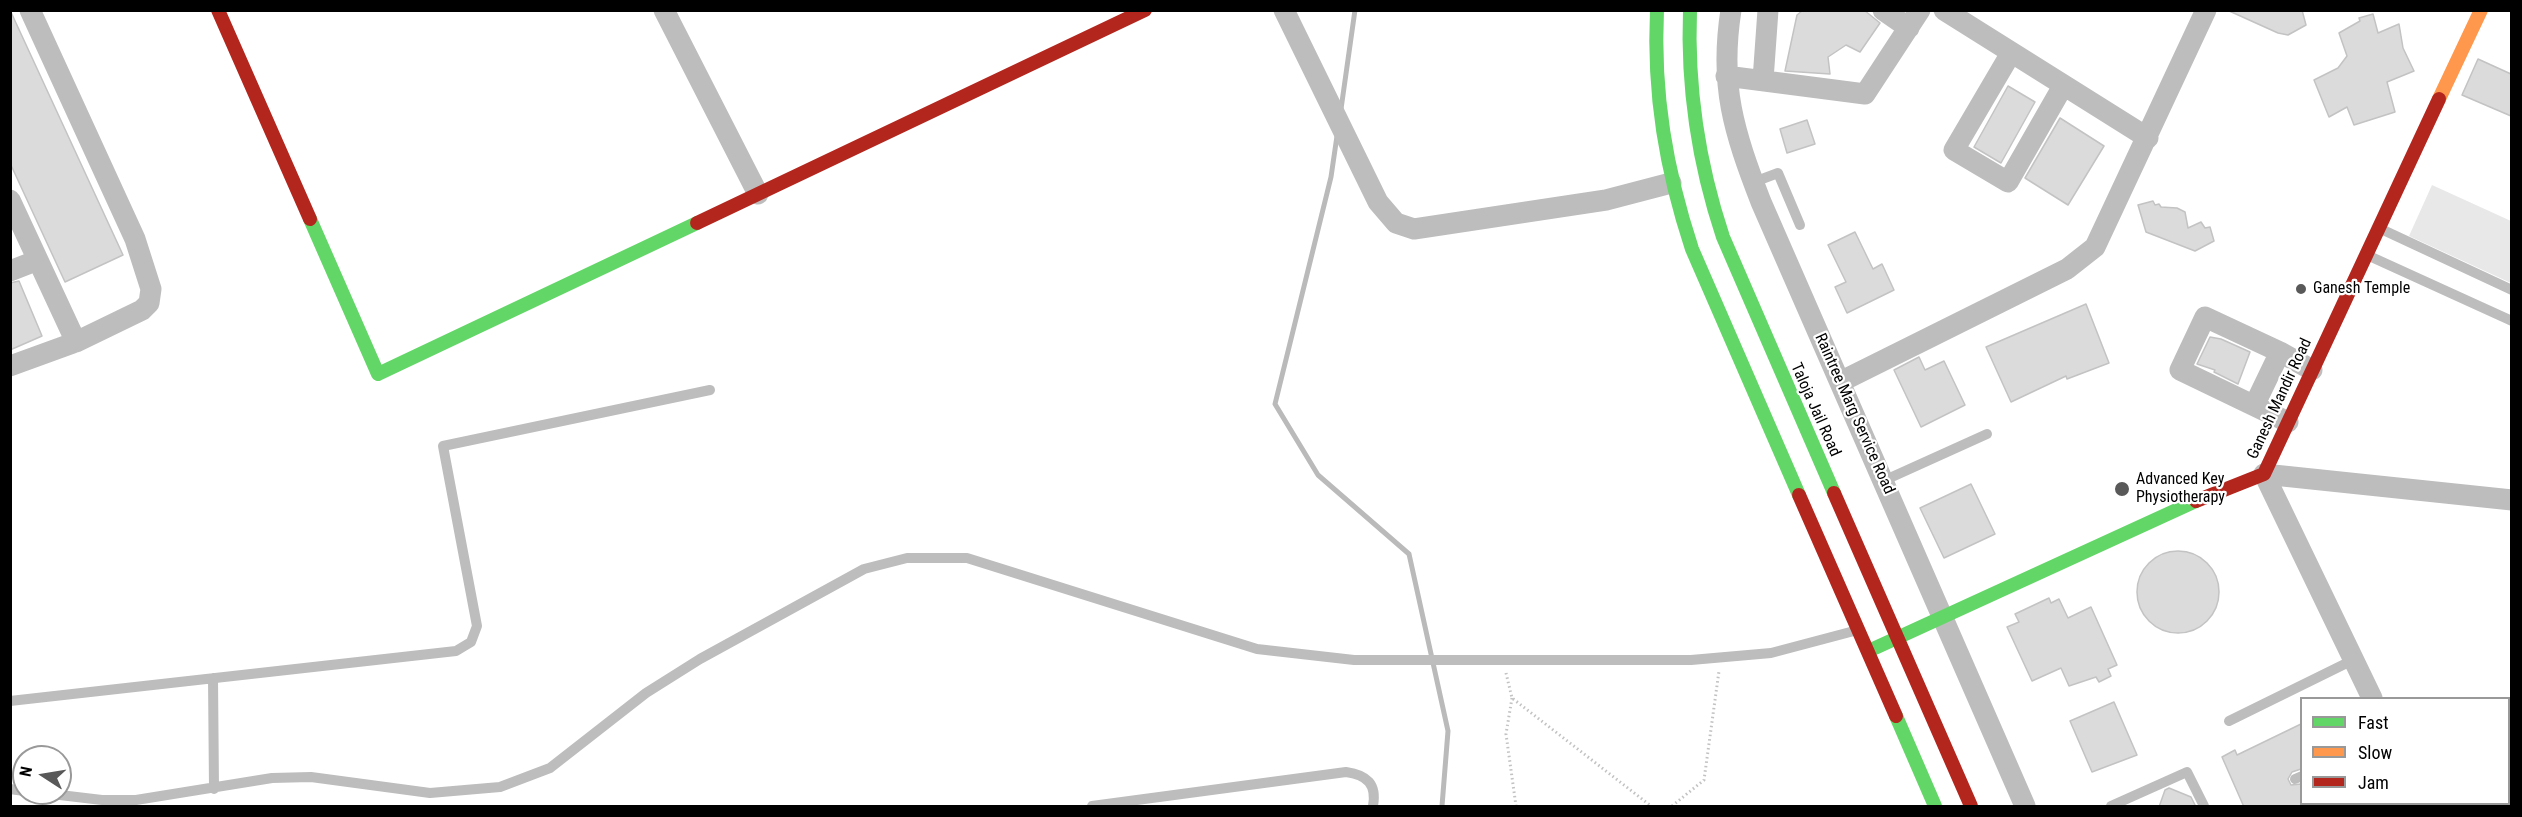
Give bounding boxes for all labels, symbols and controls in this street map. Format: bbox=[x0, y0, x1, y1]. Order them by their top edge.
place label: Ganesh Temple bbox=[2313, 279, 2410, 299]
marker: Ganesh Temple bbox=[2294, 282, 2308, 296]
street label: Raintree Marg Service Road bbox=[1810, 331, 1898, 497]
street label: Ganesh Mandir Road bbox=[2244, 336, 2316, 462]
street label: Taloja Jail Road bbox=[1786, 360, 1844, 460]
place label: Advanced Key Physiotherapy bbox=[2136, 470, 2225, 508]
marker: Advanced Key Physiotherapy bbox=[2113, 480, 2131, 498]
legend bbox=[2300, 697, 2510, 805]
text: Fast bbox=[2358, 712, 2389, 733]
text: Slow bbox=[2358, 742, 2392, 763]
north arrow bbox=[12, 745, 72, 805]
text: N bbox=[16, 765, 36, 778]
text: Jam bbox=[2358, 772, 2389, 793]

